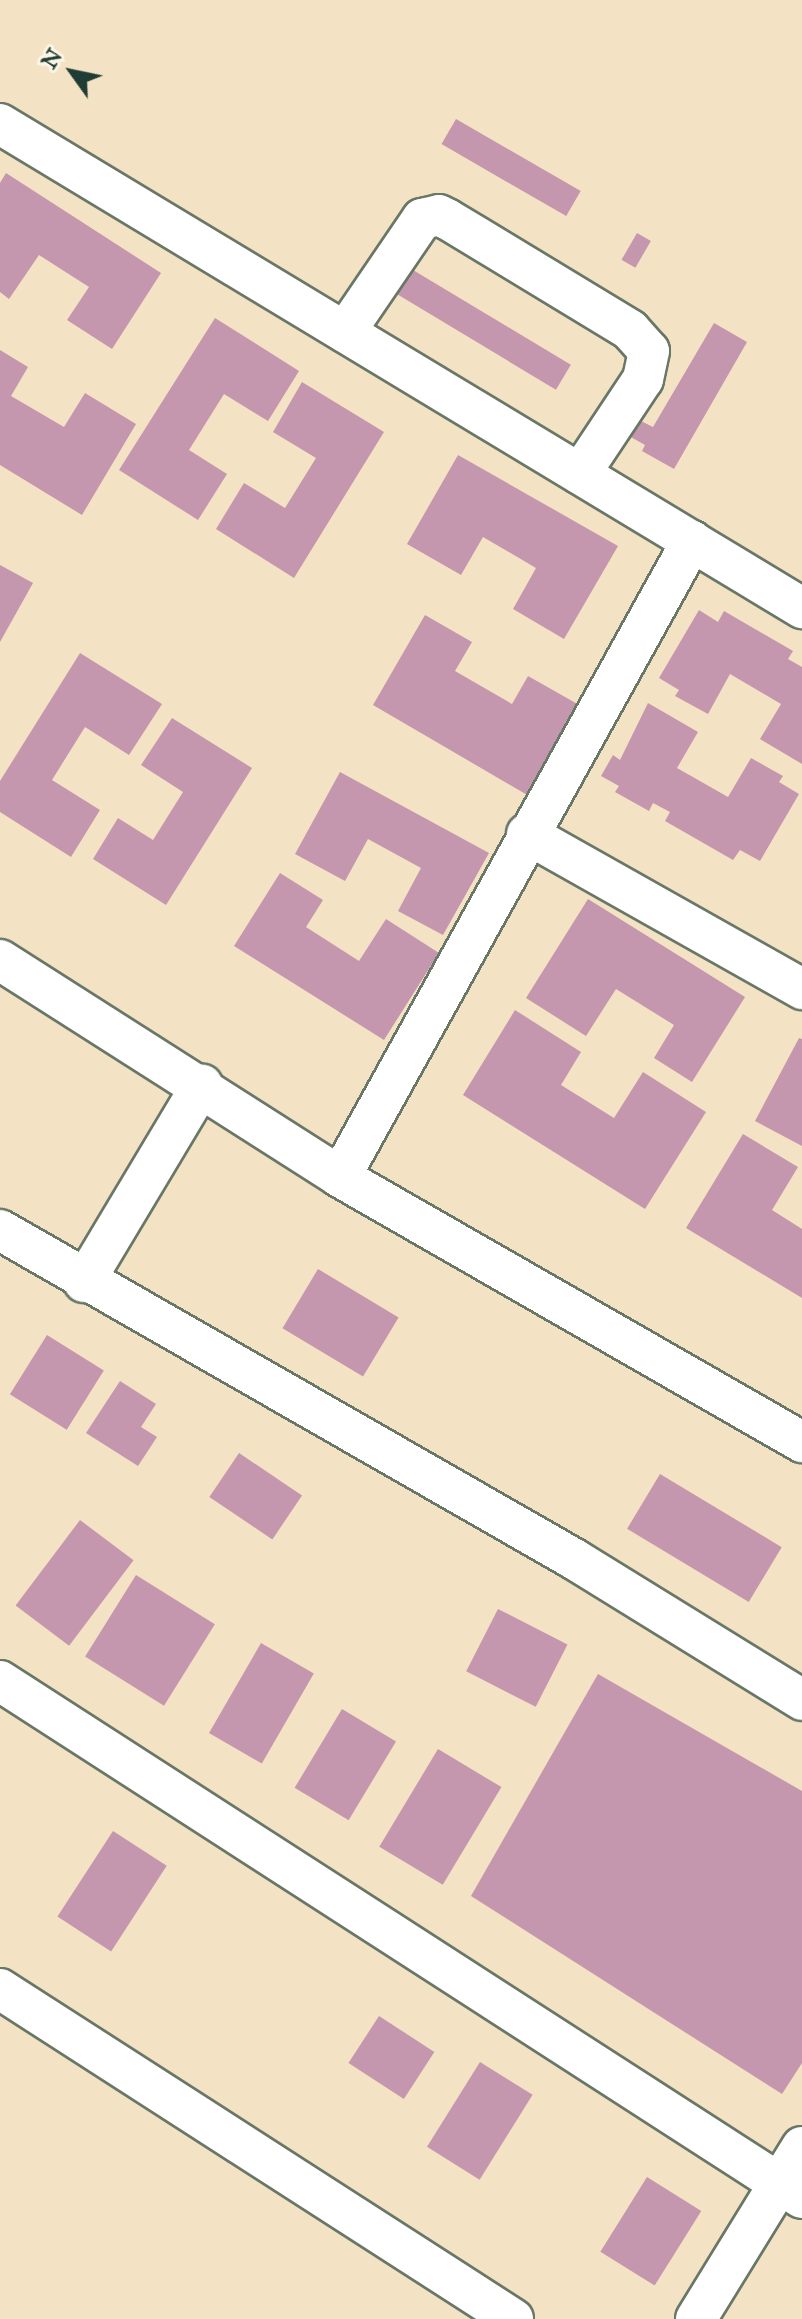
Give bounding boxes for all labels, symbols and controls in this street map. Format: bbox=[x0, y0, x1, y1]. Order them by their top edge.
north arrow bbox=[32, 32, 112, 112]
text: N bbox=[35, 43, 68, 74]

